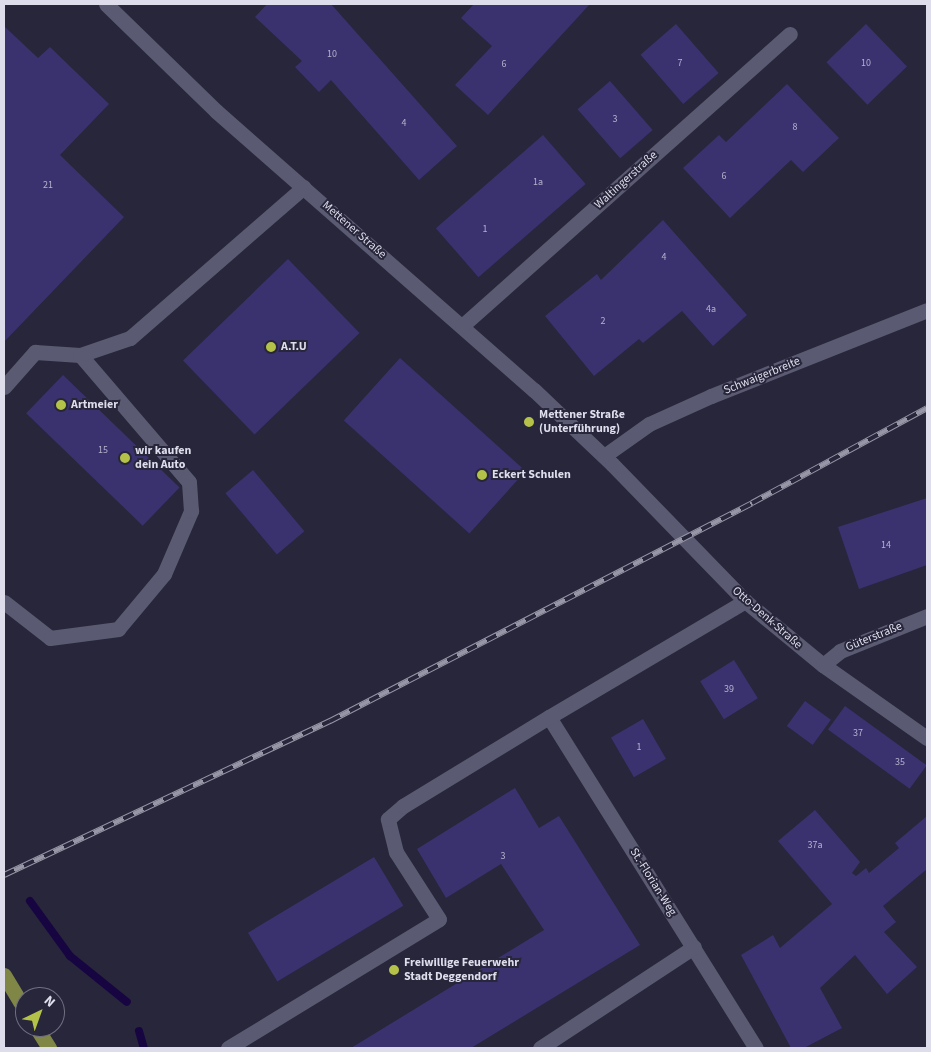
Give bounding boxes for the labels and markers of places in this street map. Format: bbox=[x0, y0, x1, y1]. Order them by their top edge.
place label: A.T.U bbox=[281, 340, 307, 354]
marker: A.T.U bbox=[265, 341, 277, 353]
place label: Artmeier bbox=[71, 398, 118, 412]
marker: Artmeier bbox=[55, 399, 67, 411]
place label: Mettener Straße (Unterführung) bbox=[539, 408, 625, 436]
marker: Mettener Straße (Unterführung) bbox=[523, 416, 535, 428]
place label: wir kaufen dein Auto bbox=[135, 444, 191, 472]
marker: wir kaufen dein Auto bbox=[119, 452, 131, 464]
place label: Eckert Schulen bbox=[492, 468, 571, 482]
marker: Eckert Schulen bbox=[476, 469, 488, 481]
place label: Freiwillige Feuerwehr Stadt Deggendorf bbox=[404, 956, 519, 984]
marker: Freiwillige Feuerwehr Stadt Deggendorf bbox=[388, 964, 400, 976]

